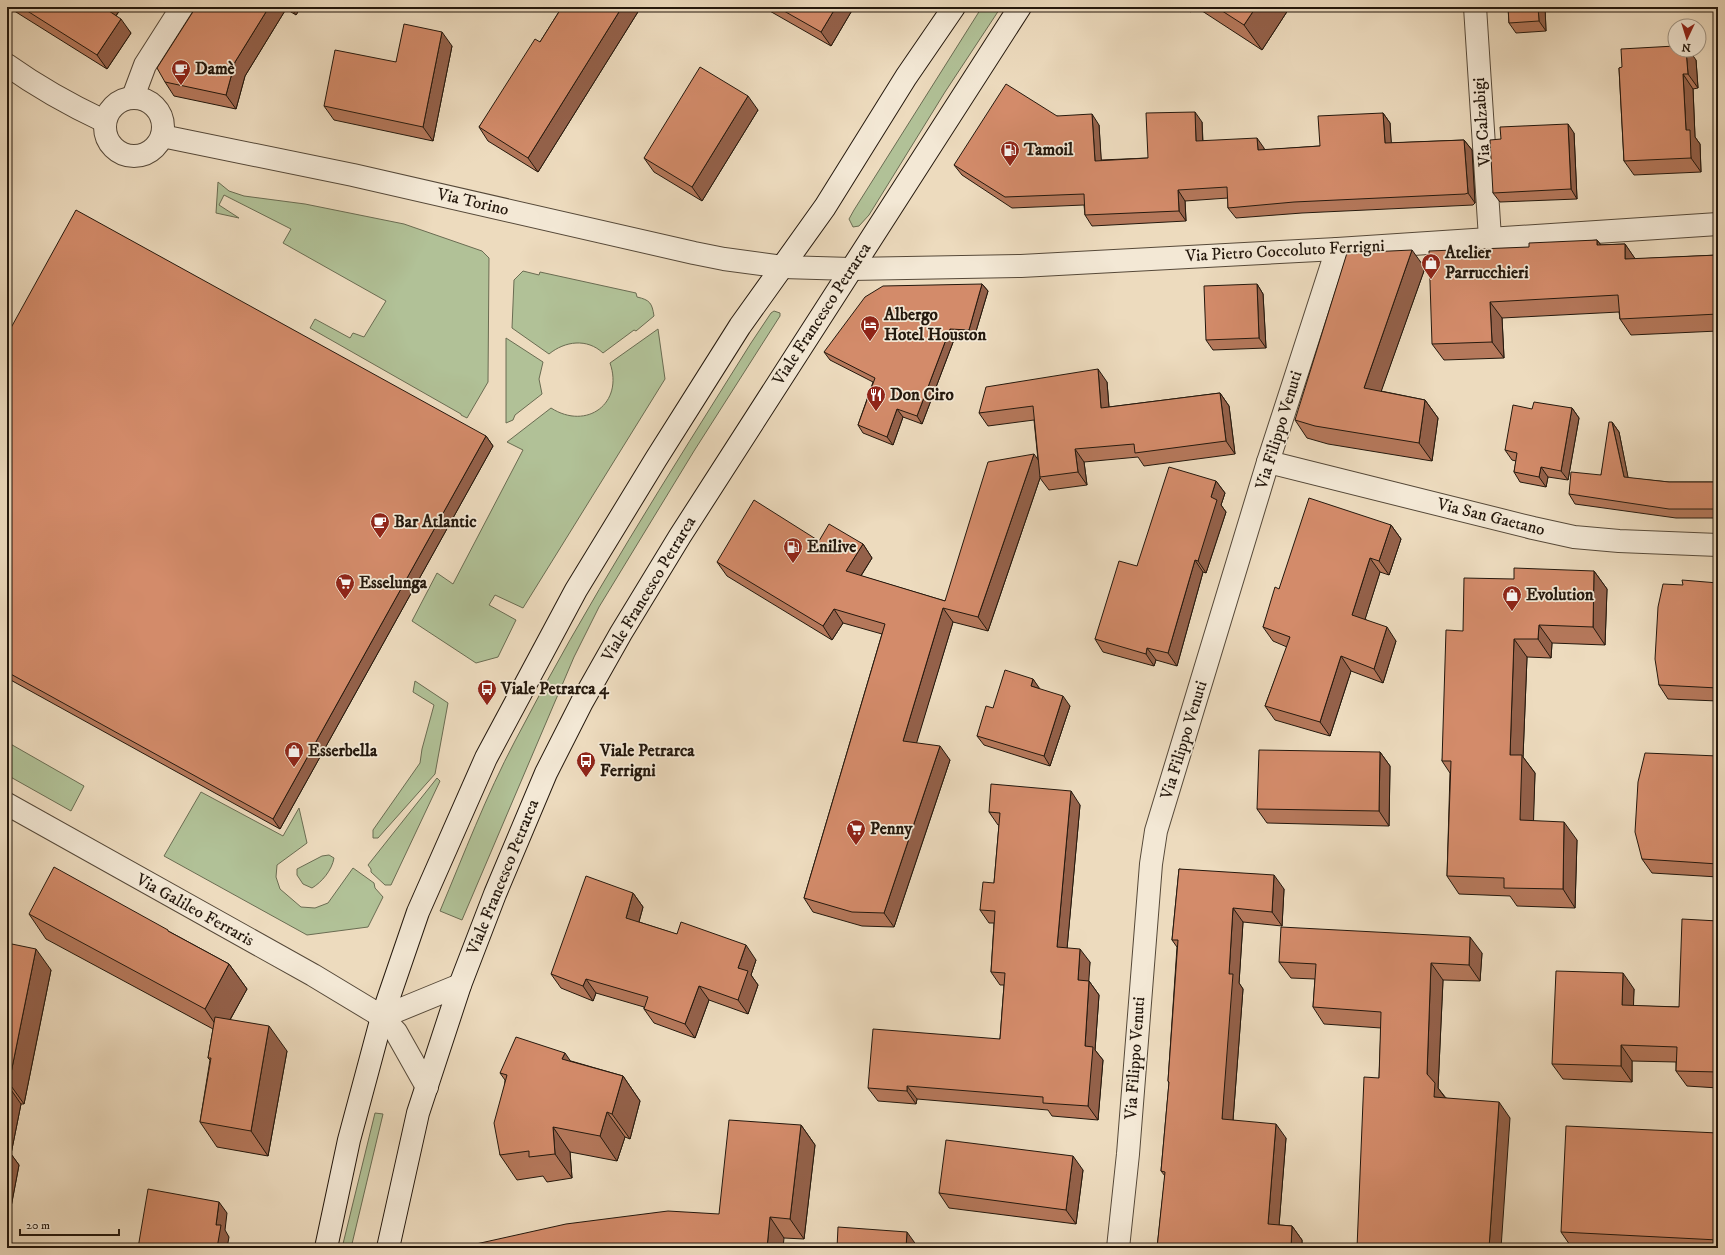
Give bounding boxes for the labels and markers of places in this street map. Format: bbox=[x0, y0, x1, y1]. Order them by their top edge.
cafe icon: Damè bbox=[170, 58, 192, 86]
place label: Damè bbox=[195, 58, 235, 80]
fuel station icon: Tamoil bbox=[999, 139, 1021, 167]
place label: Tamoil bbox=[1023, 139, 1074, 161]
place label: Atelier Parrucchieri bbox=[1444, 242, 1529, 284]
shop icon: Atelier Parrucchieri bbox=[1420, 252, 1442, 280]
place label: Albergo Hotel Houston bbox=[883, 304, 986, 346]
hotel icon: Albergo Hotel Houston bbox=[859, 314, 881, 342]
restaurant icon: Don Ciro bbox=[865, 384, 887, 412]
place label: Don Ciro bbox=[890, 384, 954, 406]
cafe icon: Bar Atlantic bbox=[369, 511, 391, 539]
place label: Bar Atlantic bbox=[394, 511, 477, 533]
fuel station icon: Enilive bbox=[782, 536, 804, 564]
place label: Enilive bbox=[807, 536, 856, 558]
supermarket icon: Esselunga bbox=[334, 572, 356, 600]
place label: Esselunga bbox=[359, 572, 428, 594]
shop icon: Evolution bbox=[1501, 584, 1523, 612]
place label: Evolution bbox=[1526, 584, 1594, 606]
bus stop icon: Viale Petrarca 4 bbox=[476, 678, 498, 706]
place label: Viale Petrarca 4 bbox=[500, 678, 610, 700]
shop icon: Esserbella bbox=[283, 740, 305, 768]
place label: Esserbella bbox=[308, 740, 378, 762]
place label: Viale Petrarca Ferrigni bbox=[599, 740, 695, 782]
bus stop icon: Viale Petrarca Ferrigni bbox=[575, 750, 597, 778]
supermarket icon: Penny bbox=[845, 818, 867, 846]
place label: Penny bbox=[870, 818, 913, 840]

